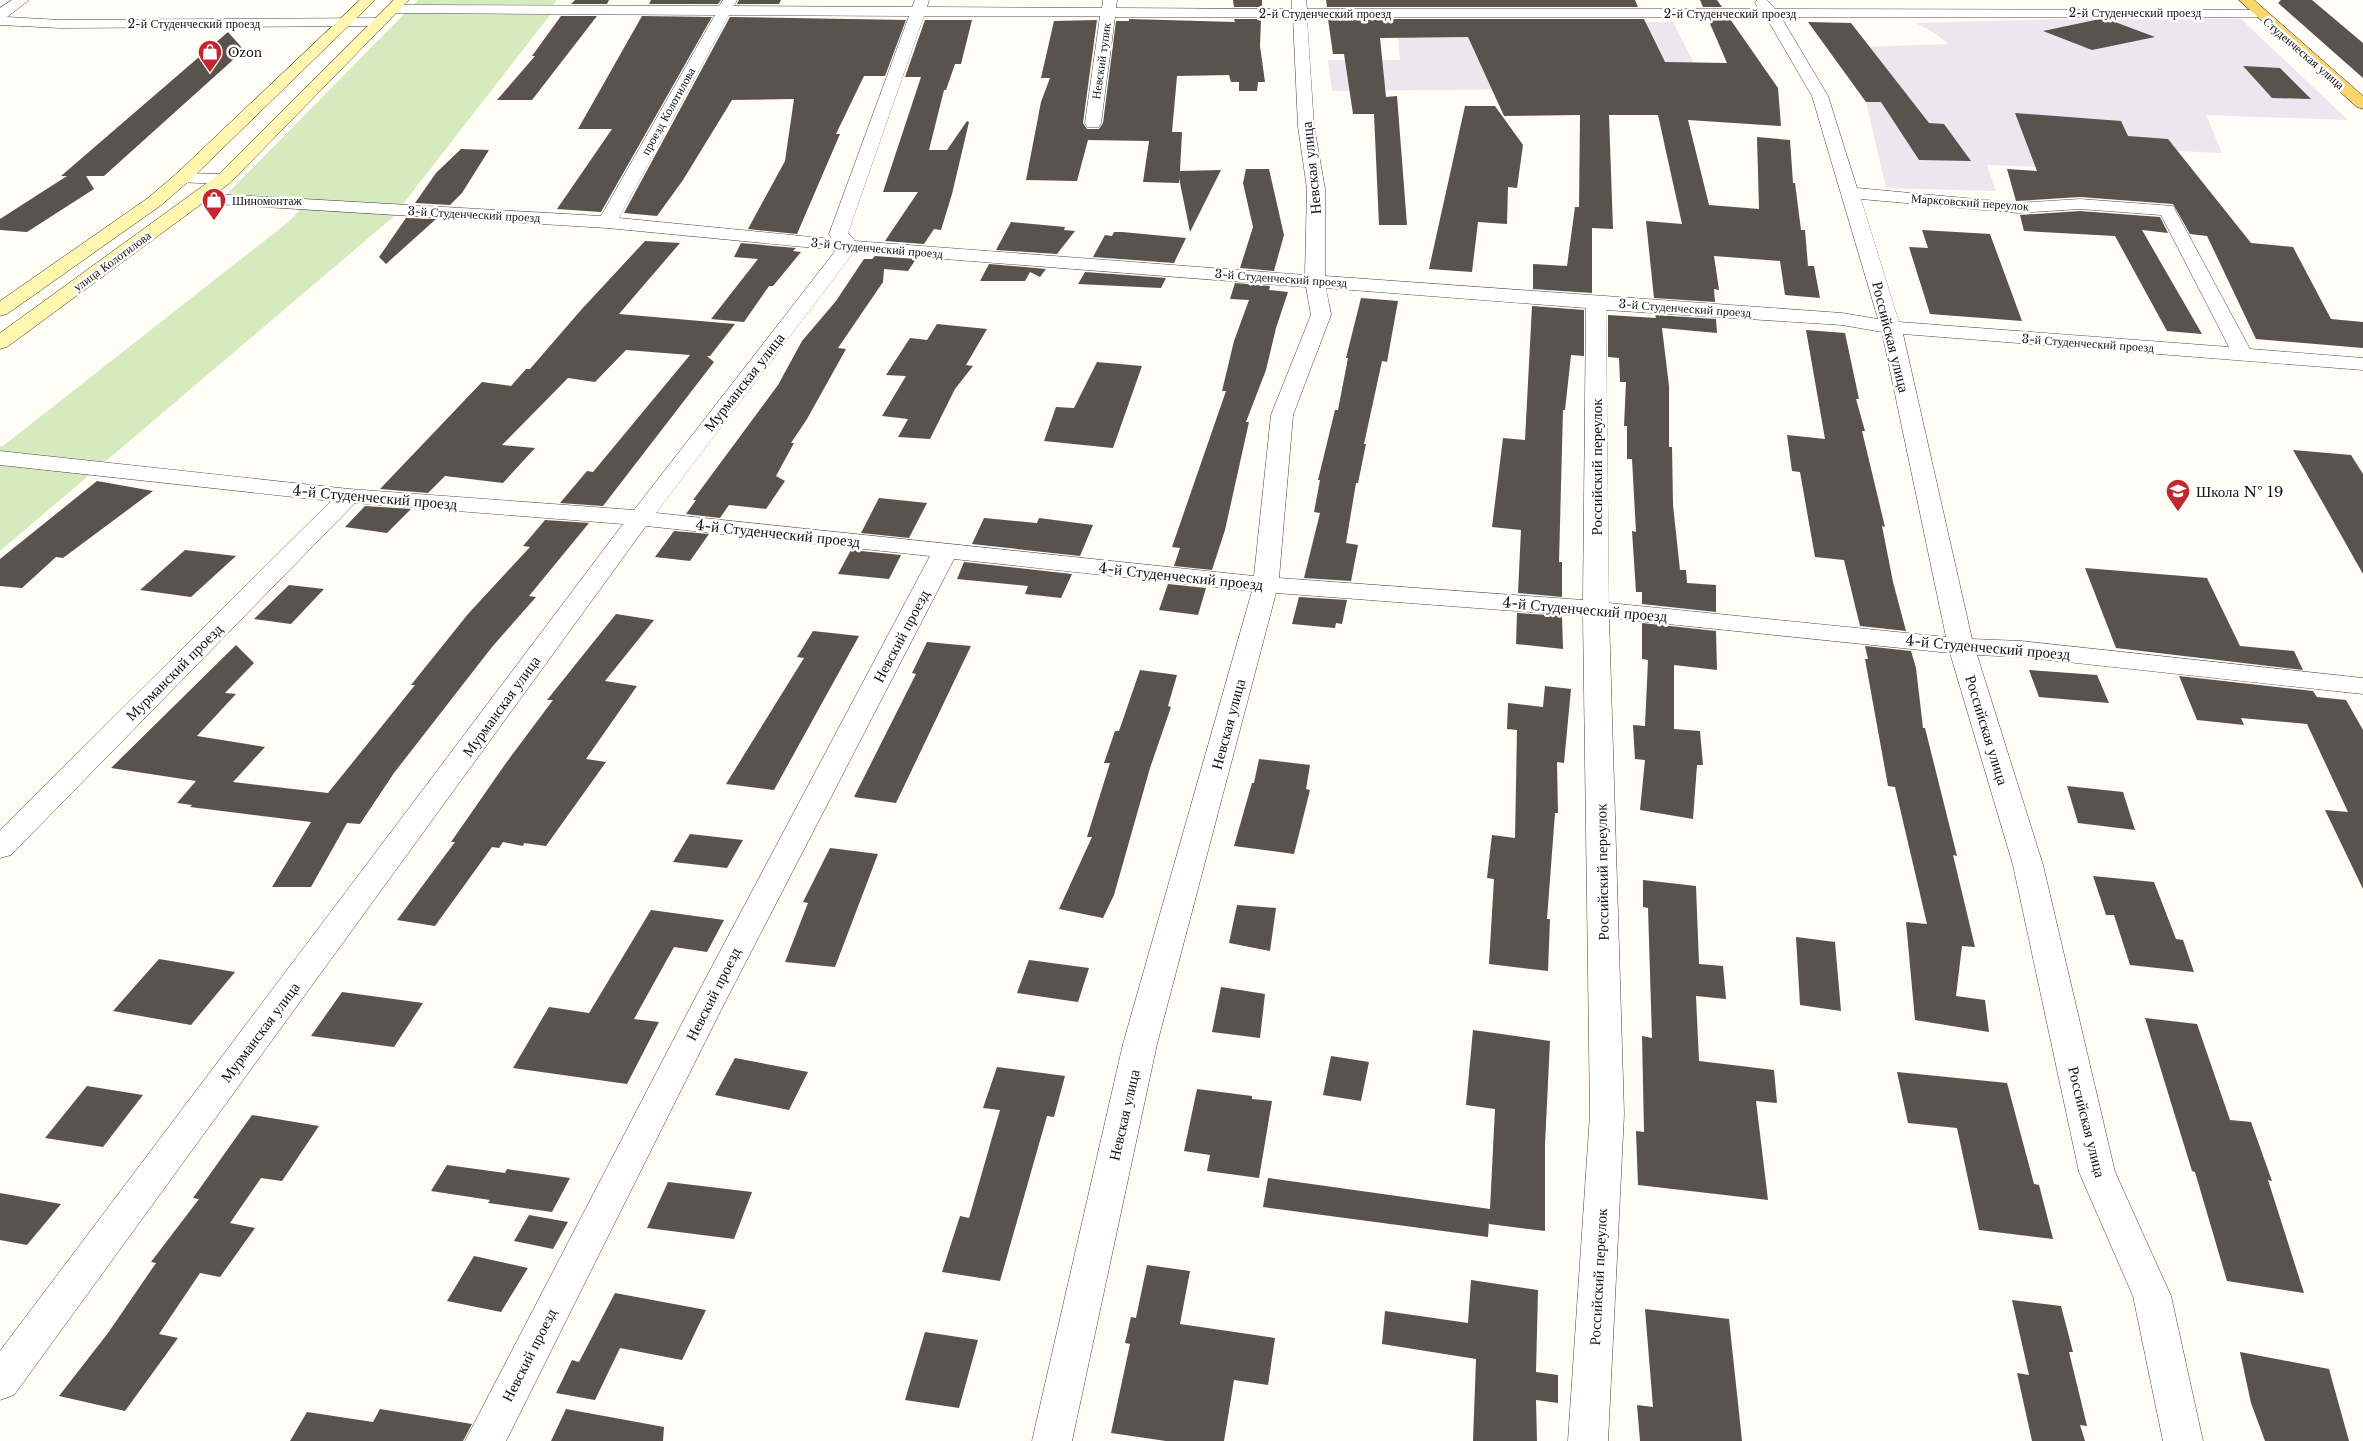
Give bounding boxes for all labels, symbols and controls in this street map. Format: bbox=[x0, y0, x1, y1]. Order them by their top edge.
street label: 2-й Студенческий проезд bbox=[2069, 5, 2201, 20]
street label: 2-й Студенческий проезд bbox=[1259, 6, 1391, 21]
street label: 2-й Студенческий проезд bbox=[1664, 6, 1796, 21]
street label: Студенческая улица bbox=[2260, 14, 2348, 93]
street label: 2-й Студенческий проезд bbox=[128, 16, 260, 31]
street label: Невский тупик bbox=[1088, 22, 1114, 100]
shop icon: Ozon bbox=[197, 39, 223, 73]
place label: Ozon bbox=[228, 45, 262, 60]
street label: проезд Колотилова bbox=[638, 64, 699, 157]
street label: Невская улица bbox=[1297, 120, 1325, 215]
shop icon: Шиномонтаж bbox=[201, 187, 227, 221]
street label: Марксовский переулок bbox=[1911, 190, 2030, 214]
place label: Шиномонтаж bbox=[232, 193, 302, 208]
street label: 3-й Студенческий проезд bbox=[407, 203, 541, 225]
street label: улица Колотилова bbox=[70, 227, 154, 294]
street label: 3-й Студенческий проезд bbox=[810, 235, 944, 261]
street label: 3-й Студенческий проезд bbox=[1214, 266, 1348, 290]
street label: Российская улица bbox=[1868, 279, 1914, 395]
street label: 3-й Студенческий проезд bbox=[1618, 296, 1752, 320]
street label: Мурманская улица bbox=[699, 328, 789, 435]
street label: 3-й Студенческий проезд bbox=[2021, 331, 2155, 355]
street label: Российский переулок bbox=[1587, 398, 1606, 536]
school or university icon: Школа № 19 bbox=[2165, 478, 2191, 512]
street label: 4-й Студенческий проезд bbox=[292, 480, 459, 514]
place label: Школа № 19 bbox=[2196, 482, 2283, 501]
street label: 4-й Студенческий проезд bbox=[695, 515, 862, 551]
street label: 4-й Студенческий проезд bbox=[1098, 558, 1265, 594]
street label: Невский проезд bbox=[869, 586, 934, 686]
street label: 4-й Студенческий проезд bbox=[1502, 592, 1669, 626]
street label: Мурманский проезд bbox=[122, 619, 227, 724]
street label: 4-й Студенческий проезд bbox=[1905, 630, 2072, 664]
street label: Мурманская улица bbox=[458, 651, 544, 760]
street label: Российская улица bbox=[1961, 673, 2013, 788]
street label: Невская улица bbox=[1207, 676, 1249, 771]
street label: Российский переулок bbox=[1591, 803, 1613, 941]
street label: Невский проезд bbox=[681, 944, 745, 1044]
street label: Мурманская улица bbox=[216, 978, 304, 1086]
street label: Российская улица bbox=[2064, 1064, 2110, 1180]
street label: Невская улица bbox=[1104, 1067, 1144, 1162]
street label: Российский переулок bbox=[1585, 1207, 1611, 1346]
street label: Невский проезд bbox=[497, 1305, 561, 1405]

